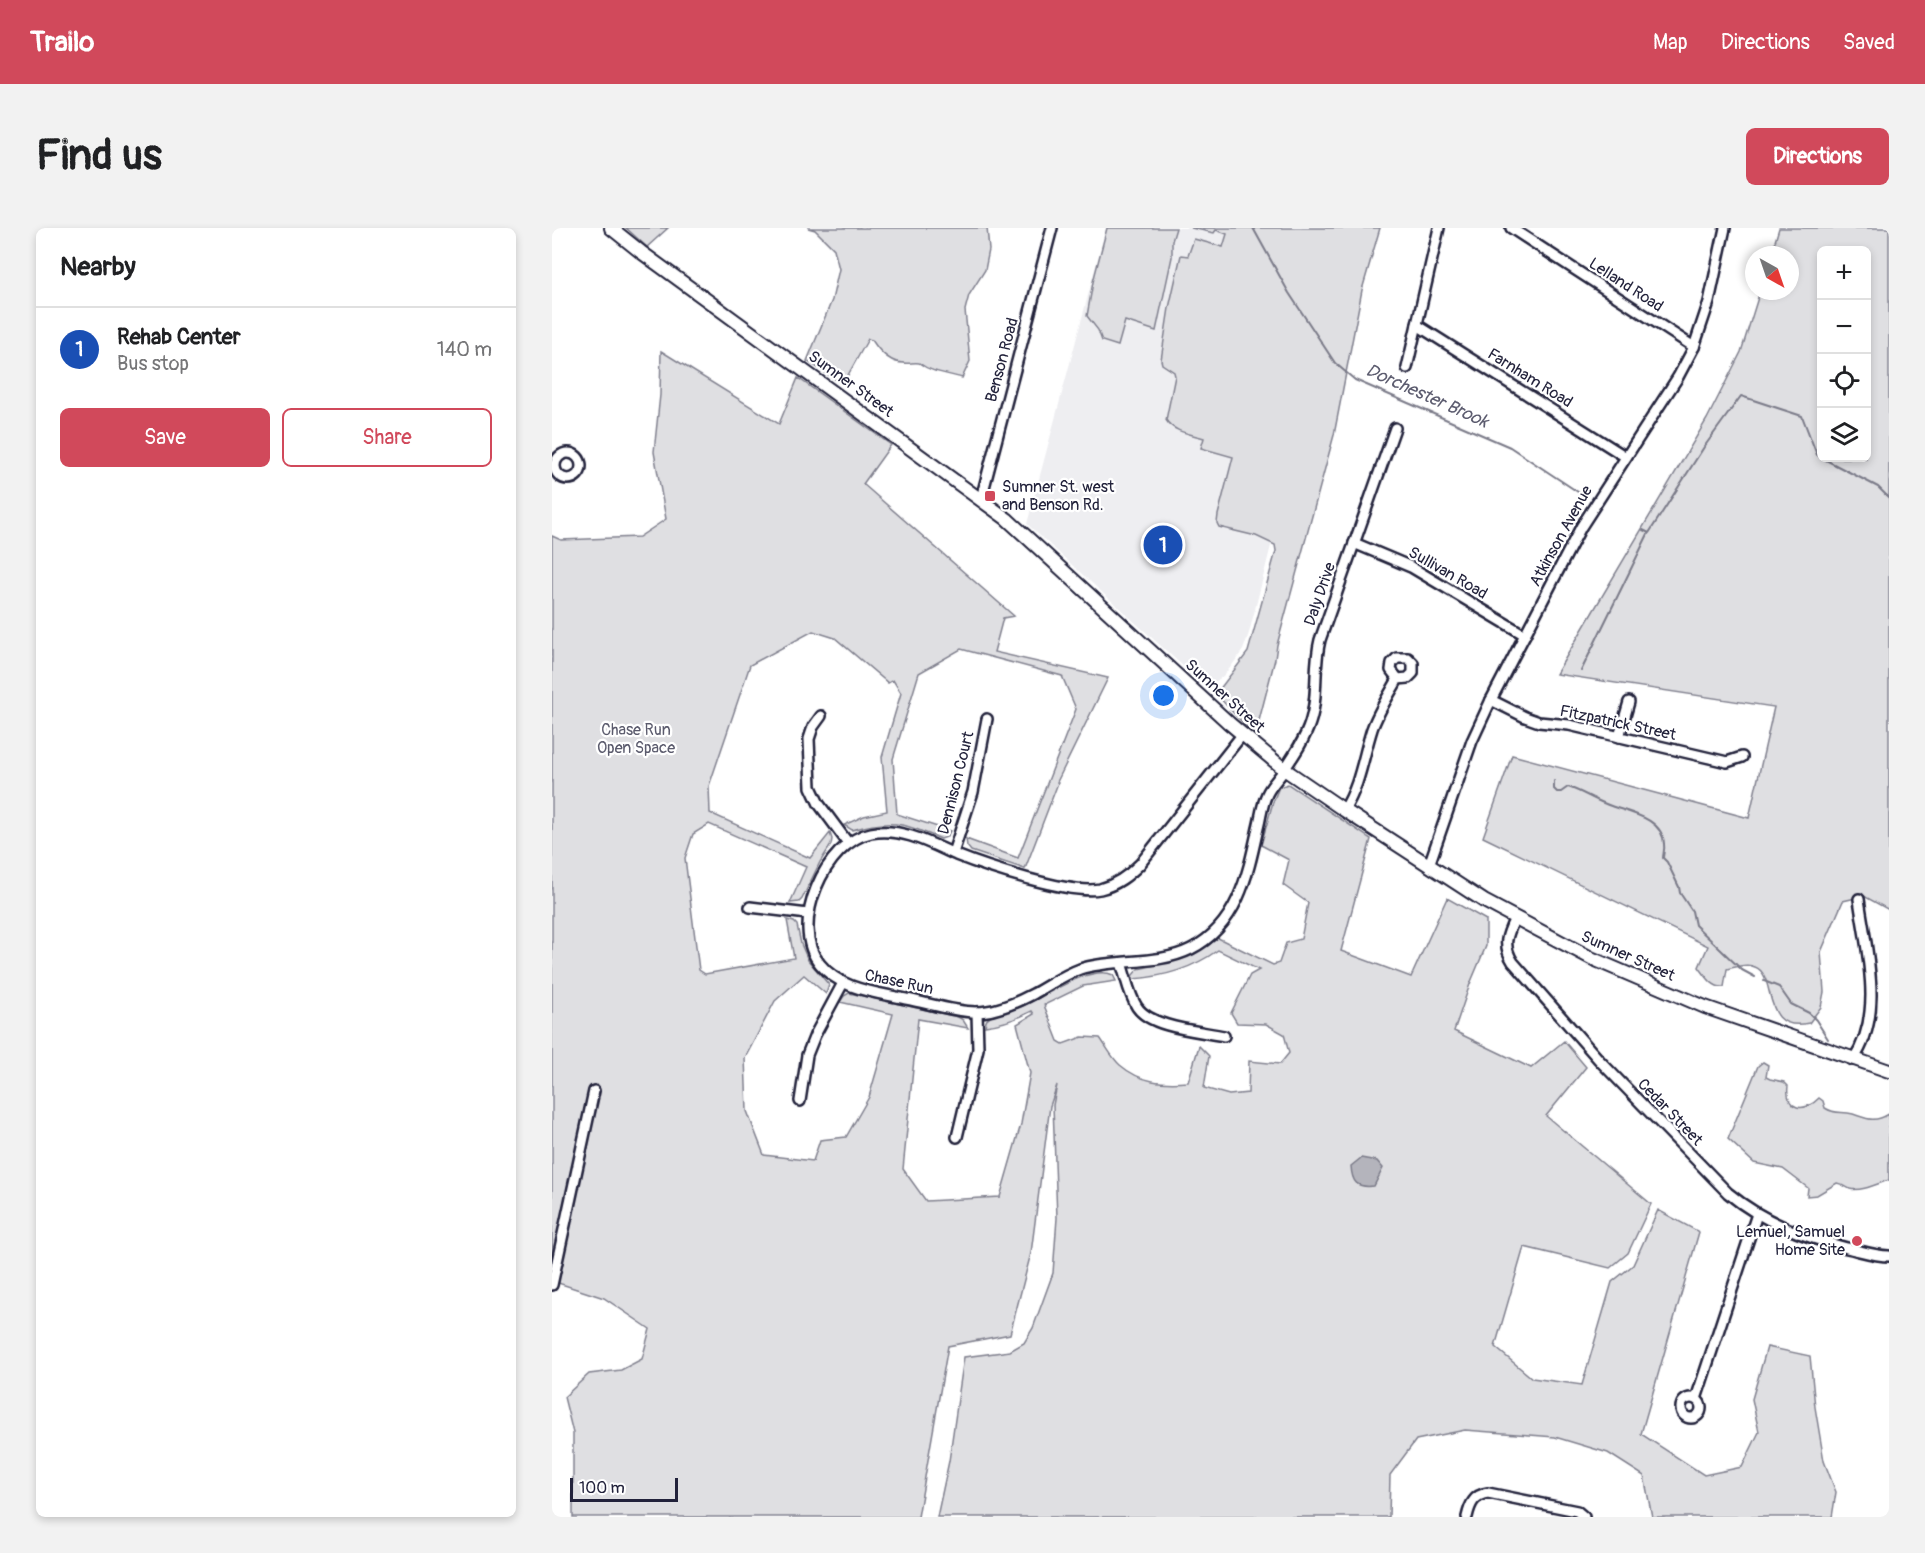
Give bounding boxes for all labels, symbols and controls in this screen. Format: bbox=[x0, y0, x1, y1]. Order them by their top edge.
text: Trailo bbox=[30, 25, 94, 60]
text: Map bbox=[1653, 29, 1688, 56]
text: Directions bbox=[1721, 29, 1810, 56]
text: Saved bbox=[1843, 29, 1895, 56]
button: Directions bbox=[1746, 128, 1889, 185]
text: Find us bbox=[36, 130, 162, 182]
north arrow bbox=[1745, 246, 1799, 300]
map controls bbox=[1817, 246, 1871, 462]
button: + bbox=[1817, 246, 1871, 300]
text: Nearby bbox=[60, 251, 136, 283]
street label: Lelland Road bbox=[1585, 253, 1667, 317]
button: − bbox=[1817, 300, 1871, 354]
street label: Benson Road bbox=[981, 316, 1023, 404]
text: Rehab Center bbox=[117, 323, 241, 351]
text: 1 bbox=[76, 337, 83, 362]
text: 140 m bbox=[437, 337, 492, 362]
street label: Farnham Road bbox=[1484, 344, 1576, 412]
street label: Sumner Street bbox=[804, 346, 898, 422]
text: Bus stop bbox=[117, 351, 189, 376]
button: locate bbox=[1817, 354, 1871, 408]
water label: Dorchester Brook bbox=[1362, 359, 1493, 434]
button: Save bbox=[60, 408, 270, 467]
button: Share bbox=[282, 408, 492, 467]
button: layers bbox=[1817, 408, 1871, 462]
place label: Sumner St. west and Benson Rd. bbox=[1002, 477, 1115, 515]
street label: Atkinson Avenue bbox=[1525, 482, 1597, 590]
marker: Sumner St. west and Benson Rd. bbox=[983, 489, 997, 503]
pin: 1 bbox=[1144, 522, 1182, 568]
street label: Sullivan Road bbox=[1405, 542, 1491, 604]
street label: Daly Drive bbox=[1300, 560, 1340, 628]
street label: Sumner Street bbox=[1181, 655, 1269, 737]
your location bbox=[1149, 681, 1178, 710]
street label: Fitzpatrick Street bbox=[1558, 701, 1679, 745]
park label: Chase Run Open Space bbox=[597, 720, 675, 758]
street label: Dennison Court bbox=[934, 729, 979, 837]
street label: Sumner Street bbox=[1578, 926, 1679, 986]
street label: Chase Run bbox=[863, 965, 935, 999]
street label: Cedar Street bbox=[1633, 1074, 1707, 1150]
place label: Lemuel, Samuel Home Site bbox=[1736, 1222, 1845, 1260]
marker: Lemuel, Samuel Home Site bbox=[1850, 1234, 1864, 1248]
scale bar bbox=[570, 1475, 678, 1502]
text: 100 m bbox=[579, 1478, 625, 1498]

